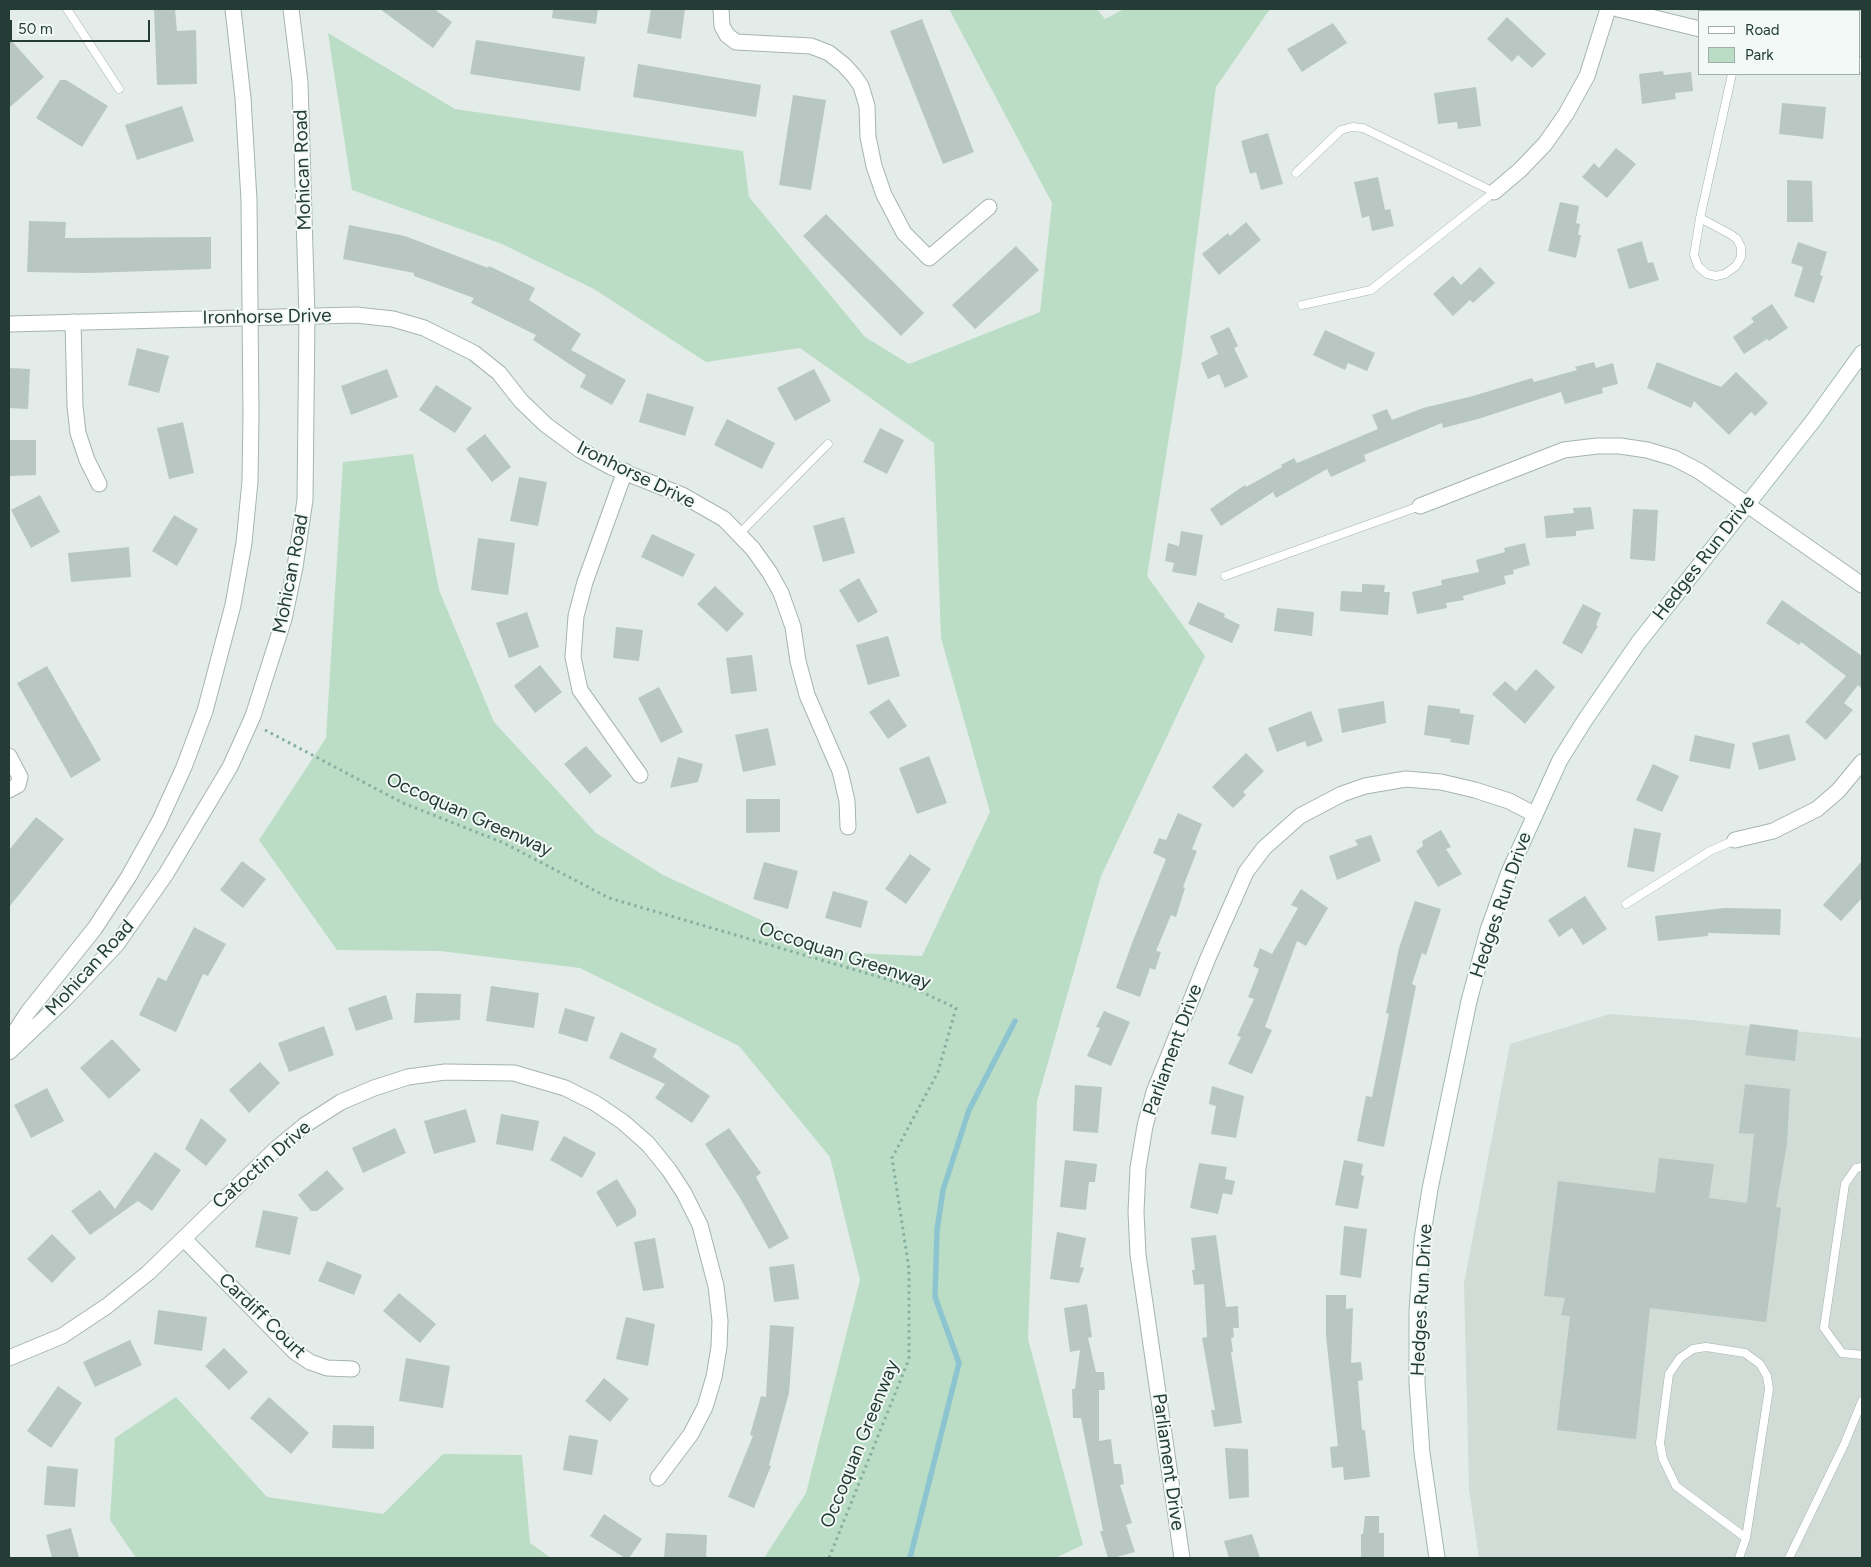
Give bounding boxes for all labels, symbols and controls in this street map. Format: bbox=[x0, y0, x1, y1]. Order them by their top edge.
scale bar bbox=[12, 10, 152, 42]
legend bbox=[1698, 10, 1861, 75]
text: 50 m bbox=[18, 20, 53, 38]
text: Road bbox=[1745, 21, 1780, 39]
text: Park bbox=[1745, 46, 1774, 64]
street label: Mohican Road bbox=[289, 109, 317, 231]
street label: Ironhorse Drive bbox=[202, 304, 332, 330]
street label: Ironhorse Drive bbox=[573, 436, 699, 514]
street label: Hedges Run Drive bbox=[1648, 491, 1760, 625]
street label: Mohican Road bbox=[268, 512, 314, 636]
street label: Occoquan Greenway bbox=[383, 768, 555, 862]
street label: Hedges Run Drive bbox=[1465, 829, 1537, 981]
street label: Mohican Road bbox=[41, 915, 139, 1021]
street label: Occoquan Greenway bbox=[756, 917, 934, 995]
street label: Parliament Drive bbox=[1139, 981, 1207, 1119]
street label: Catoctin Drive bbox=[208, 1116, 316, 1214]
street label: Hedges Run Drive bbox=[1407, 1223, 1437, 1377]
street label: Cardiff Court bbox=[213, 1269, 311, 1363]
street label: Occoquan Greenway bbox=[816, 1357, 904, 1531]
street label: Parliament Drive bbox=[1147, 1392, 1189, 1532]

